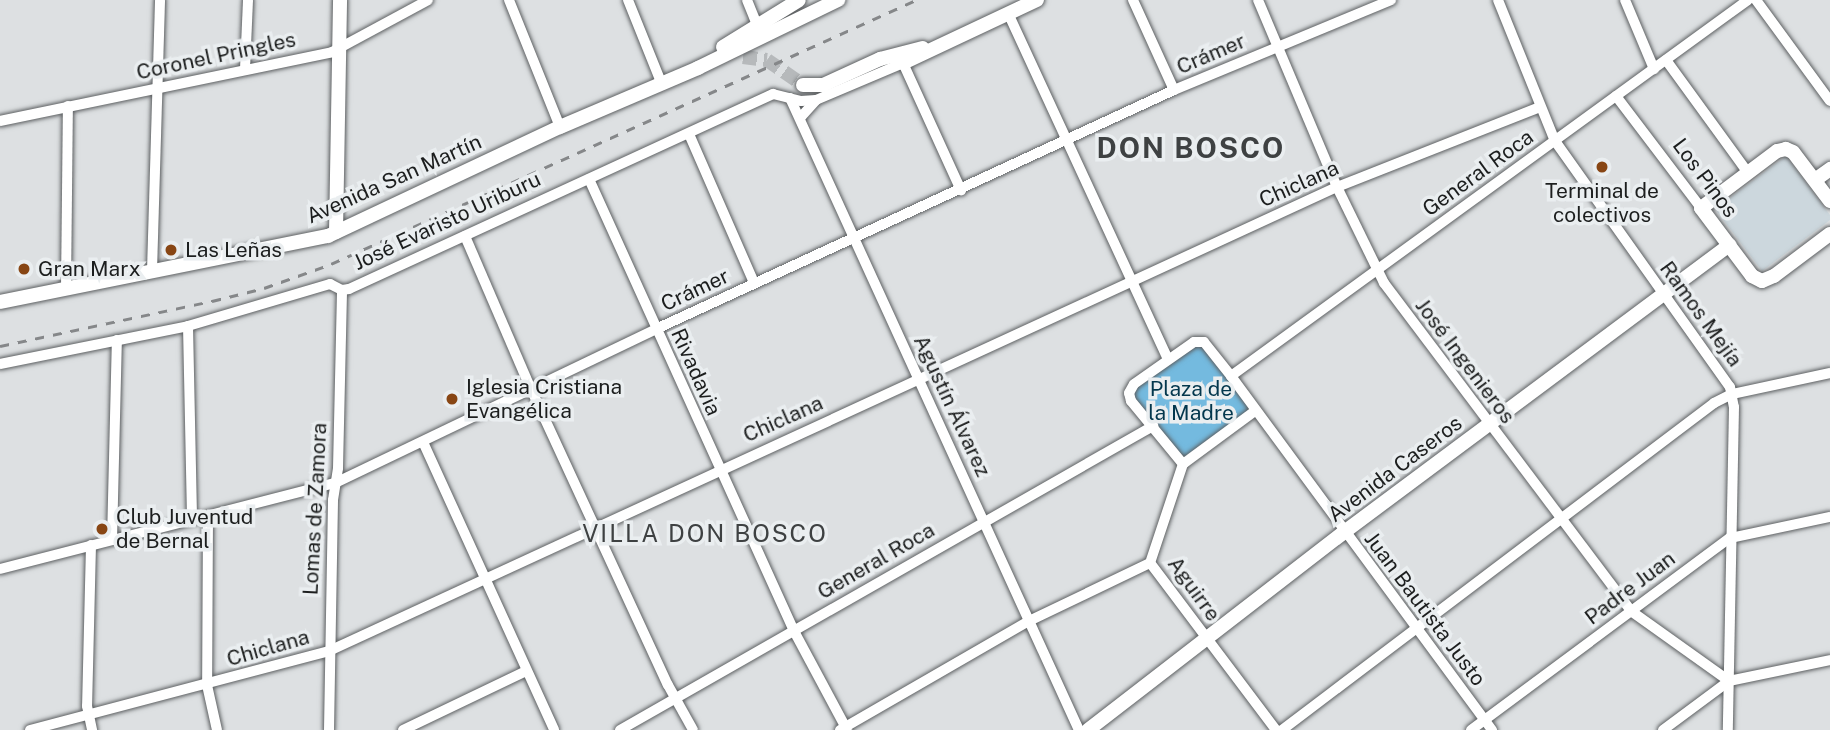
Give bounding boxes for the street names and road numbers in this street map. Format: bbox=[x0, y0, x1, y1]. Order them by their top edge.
street label: Coronel Pringles bbox=[134, 27, 298, 85]
street label: Crámer bbox=[1173, 28, 1249, 80]
street label: General Roca bbox=[1418, 124, 1538, 222]
street label: Avenida San Martín bbox=[303, 129, 485, 229]
street label: Los Pinos bbox=[1667, 133, 1743, 223]
street label: Chiclana bbox=[1255, 155, 1343, 213]
street label: José Evaristo Uriburu bbox=[349, 166, 545, 276]
street label: Ramos Mejía bbox=[1654, 256, 1748, 372]
street label: Crámer bbox=[657, 263, 733, 317]
street label: José Ingenieros bbox=[1410, 294, 1520, 428]
street label: Rivadavia bbox=[666, 325, 726, 419]
street label: Agustín Álvarez bbox=[908, 331, 996, 481]
street label: Chiclana bbox=[739, 390, 827, 448]
street label: Avenida Caseros bbox=[1323, 410, 1467, 528]
street label: Lomas de Zamora bbox=[298, 422, 332, 596]
street label: General Roca bbox=[813, 517, 939, 605]
street label: Juan Bautista Justo bbox=[1359, 527, 1491, 691]
street label: Padre Juan bbox=[1580, 546, 1680, 630]
street label: Aguirre bbox=[1162, 552, 1226, 626]
street label: Chiclana bbox=[224, 624, 312, 672]

